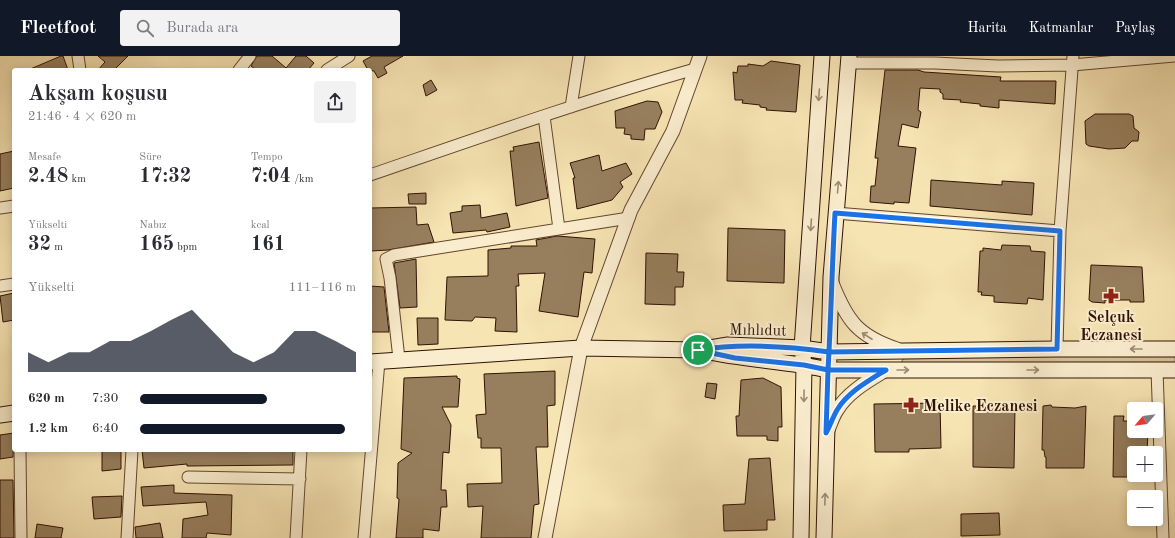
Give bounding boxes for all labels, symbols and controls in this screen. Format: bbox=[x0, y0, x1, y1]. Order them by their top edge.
search box bbox=[120, 10, 400, 46]
icon: search bbox=[134, 17, 156, 39]
text: Fleetfoot bbox=[20, 19, 96, 38]
text: Burada ara bbox=[166, 21, 239, 36]
text: Harita bbox=[967, 21, 1007, 35]
text: Katmanlar bbox=[1029, 21, 1093, 35]
text: Paylaş bbox=[1115, 21, 1155, 35]
button: share bbox=[314, 81, 356, 123]
text: Akşam koşusu bbox=[28, 83, 168, 105]
one-way arrow bbox=[816, 88, 823, 101]
text: 21:46 · 4 × 620 m bbox=[28, 110, 136, 123]
text: Mesafe bbox=[28, 152, 61, 163]
text: Süre bbox=[139, 152, 162, 163]
text: Tempo bbox=[251, 152, 283, 163]
text: 2.48 bbox=[28, 167, 68, 187]
text: 17:32 bbox=[139, 167, 191, 187]
text: 7:04 bbox=[251, 167, 291, 187]
text: km bbox=[68, 174, 86, 185]
text: /km bbox=[291, 174, 314, 185]
one-way arrow bbox=[834, 181, 841, 194]
one-way arrow bbox=[807, 218, 814, 231]
text: Yükselti bbox=[28, 220, 67, 231]
text: Nabız bbox=[139, 220, 167, 231]
text: kcal bbox=[251, 220, 270, 231]
text: 32 bbox=[28, 235, 51, 255]
text: 165 bbox=[139, 235, 174, 255]
text: 161 bbox=[251, 235, 285, 255]
text: m bbox=[51, 242, 63, 253]
text: bpm bbox=[174, 242, 197, 253]
text: Yükselti bbox=[28, 281, 74, 294]
text: 111–116 m bbox=[289, 281, 356, 294]
pharmacy icon: Selçuk Eczanesi bbox=[1102, 287, 1120, 305]
place label: Selçuk Eczanesi bbox=[1080, 310, 1142, 344]
street label: Mıhlıdut bbox=[729, 322, 787, 340]
one-way arrow bbox=[862, 332, 873, 340]
pin bbox=[681, 333, 715, 367]
icon: arrive bbox=[687, 339, 709, 361]
one-way arrow bbox=[1130, 345, 1143, 353]
one-way arrow bbox=[896, 366, 909, 374]
one-way arrow bbox=[1026, 366, 1039, 374]
one-way arrow bbox=[800, 389, 807, 402]
text: 620 m bbox=[28, 392, 65, 405]
text: 7:30 bbox=[92, 392, 118, 405]
pharmacy icon: Melike Eczanesi bbox=[902, 396, 920, 414]
place label: Melike Eczanesi bbox=[923, 399, 1038, 415]
north arrow bbox=[1127, 402, 1163, 438]
map controls bbox=[1127, 402, 1163, 526]
text: 1.2 km bbox=[28, 422, 68, 435]
text: 6:40 bbox=[92, 422, 118, 435]
button: + bbox=[1127, 446, 1163, 482]
button: − bbox=[1127, 490, 1163, 526]
one-way arrow bbox=[821, 493, 829, 506]

